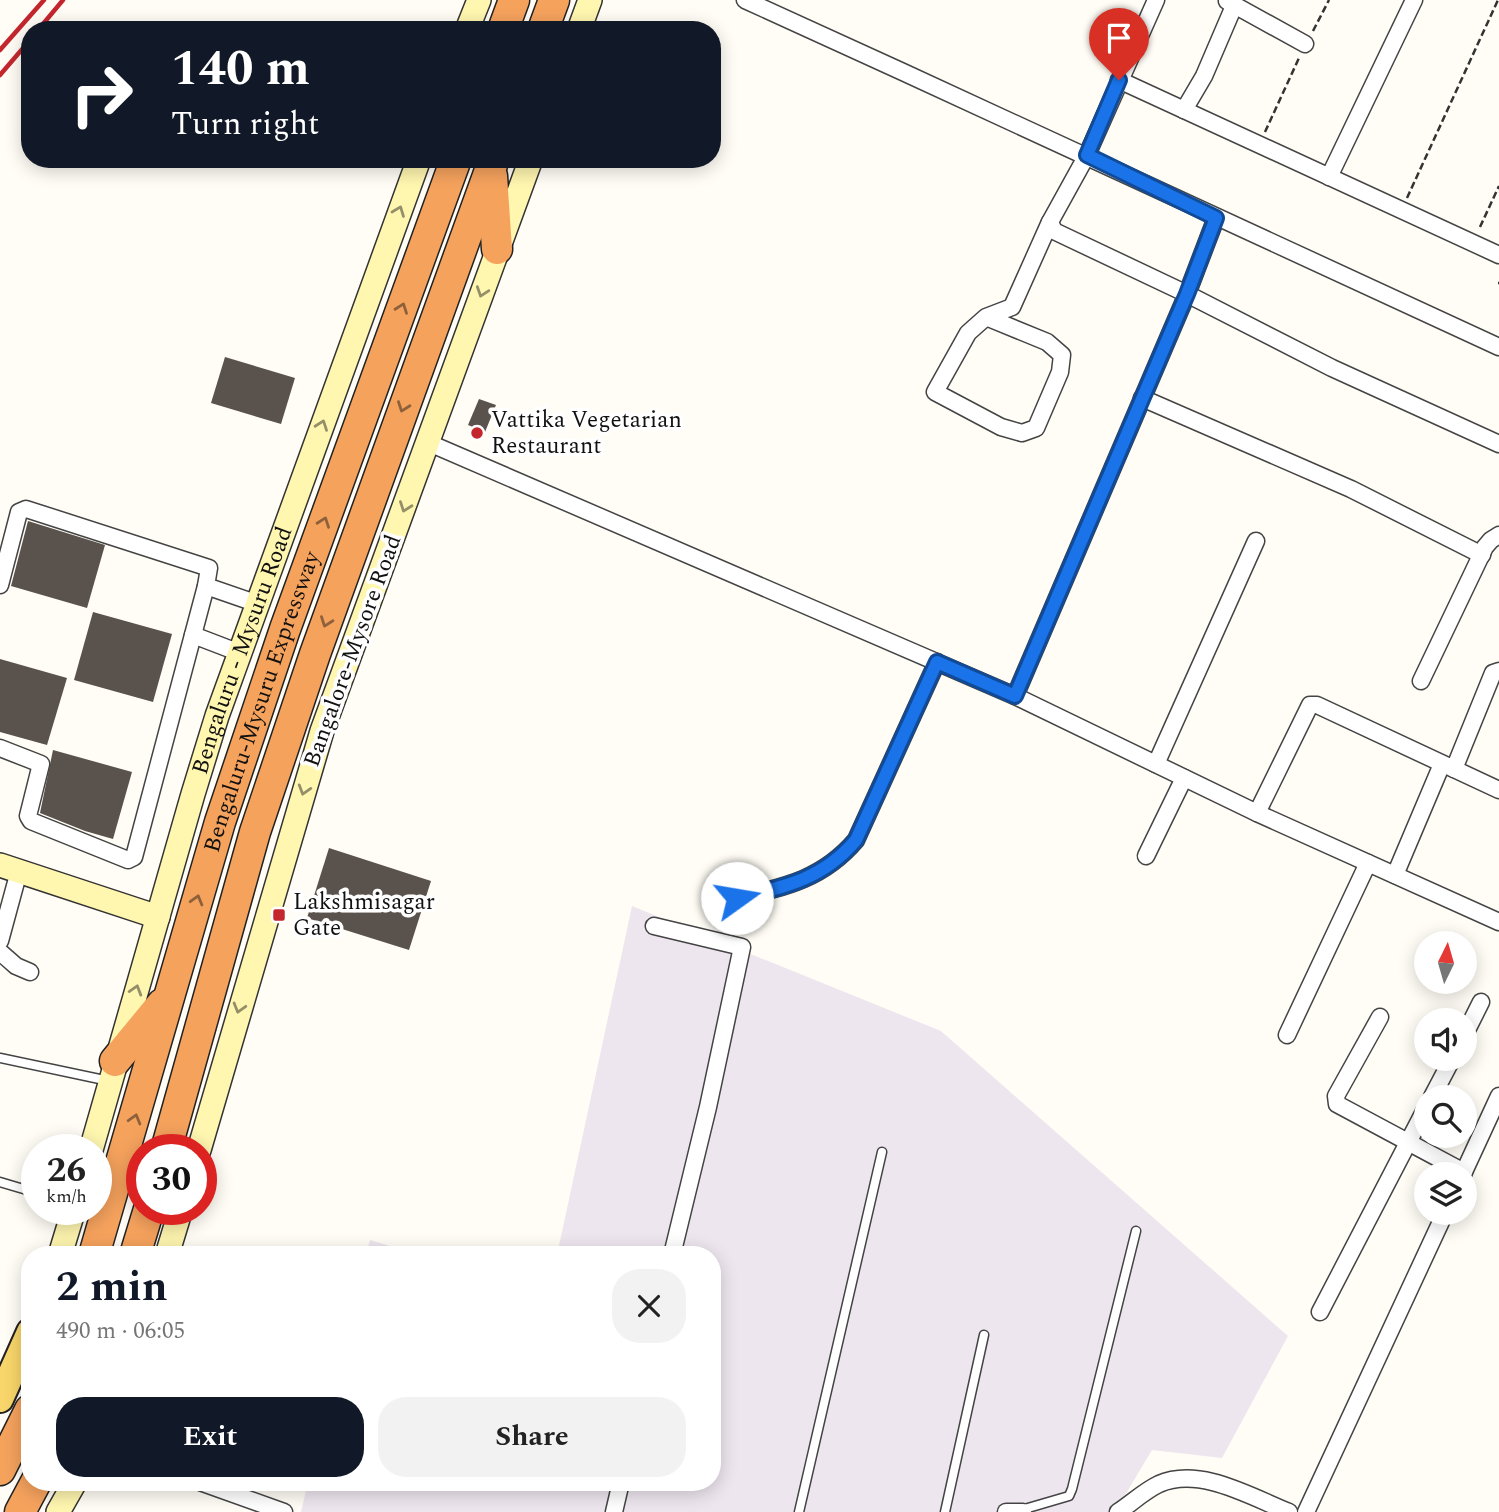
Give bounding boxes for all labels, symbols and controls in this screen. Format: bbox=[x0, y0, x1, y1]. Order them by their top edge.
pin bbox=[1089, 8, 1149, 80]
icon: arrive bbox=[1100, 19, 1138, 57]
text: 140 m bbox=[171, 32, 310, 107]
icon: right bbox=[56, 49, 147, 140]
text: Turn right bbox=[171, 100, 319, 149]
one-way arrow bbox=[391, 206, 405, 218]
one-way arrow bbox=[476, 286, 490, 298]
one-way arrow bbox=[394, 303, 408, 315]
one-way arrow bbox=[398, 401, 412, 413]
place label: Vattika Vegetarian Restaurant bbox=[491, 403, 682, 464]
one-way arrow bbox=[314, 419, 328, 431]
marker: Vattika Vegetarian Restaurant bbox=[469, 425, 485, 441]
one-way arrow bbox=[400, 500, 414, 512]
one-way arrow bbox=[316, 517, 330, 529]
street label: Bengaluru - Mysuru Road bbox=[183, 521, 302, 779]
street label: Bangalore-Mysore Road bbox=[295, 530, 411, 772]
street label: Bengaluru-Mysuru Expressway bbox=[195, 546, 330, 857]
one-way arrow bbox=[321, 615, 335, 627]
one-way arrow bbox=[298, 784, 313, 796]
position arrow bbox=[700, 861, 774, 935]
place label: Lakshmisagar Gate bbox=[293, 885, 435, 946]
one-way arrow bbox=[189, 895, 204, 907]
marker: Lakshmisagar Gate bbox=[271, 907, 287, 923]
north arrow bbox=[1414, 931, 1477, 994]
map controls bbox=[1414, 931, 1477, 1225]
one-way arrow bbox=[128, 984, 143, 996]
one-way arrow bbox=[233, 1002, 248, 1014]
button: sound bbox=[1414, 1008, 1477, 1071]
button: search bbox=[1414, 1085, 1477, 1148]
one-way arrow bbox=[126, 1113, 141, 1125]
speed limit sign: 30 bbox=[126, 1134, 217, 1225]
text: 26 bbox=[47, 1144, 86, 1197]
button: layers bbox=[1414, 1162, 1477, 1225]
text: km/h bbox=[46, 1183, 87, 1210]
text: 2 min bbox=[56, 1256, 168, 1319]
button: close bbox=[612, 1269, 686, 1343]
text: 490 m · 06:05 bbox=[56, 1314, 185, 1349]
button: Exit bbox=[56, 1397, 364, 1477]
button: Share bbox=[378, 1397, 686, 1477]

